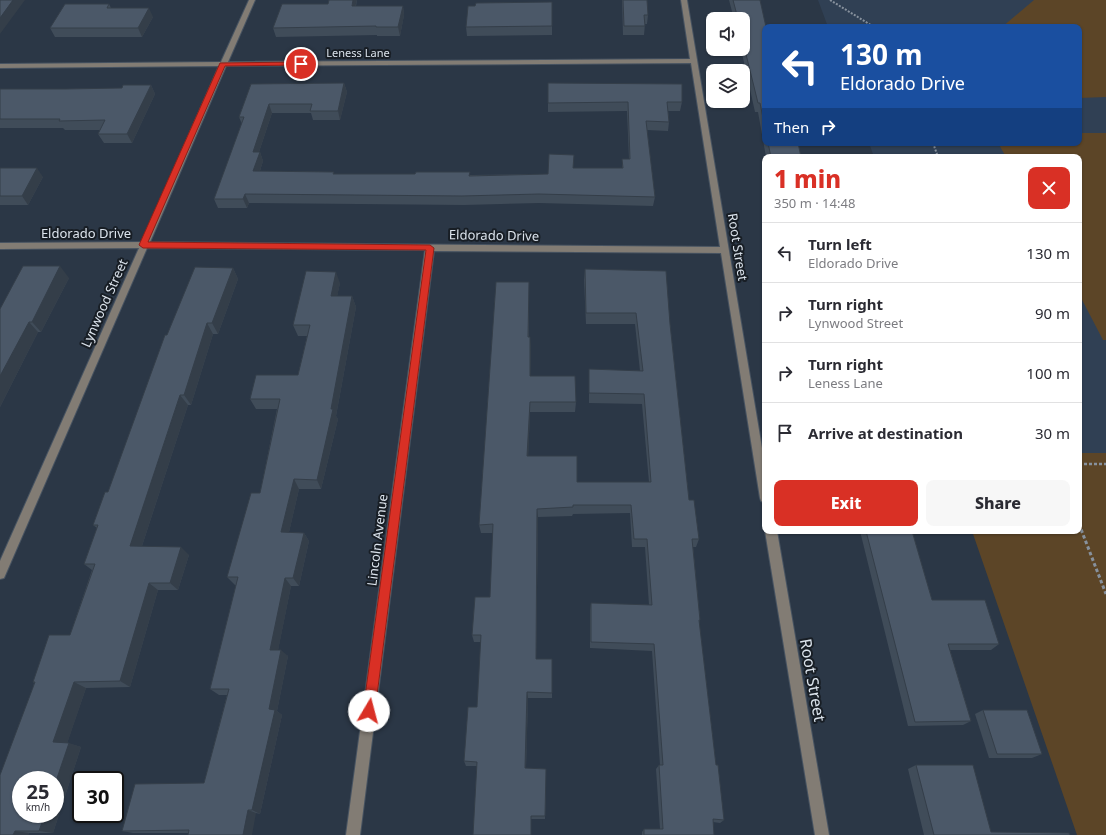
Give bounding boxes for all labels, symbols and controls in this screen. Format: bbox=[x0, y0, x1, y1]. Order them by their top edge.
map controls bbox=[706, 12, 750, 108]
button: sound bbox=[706, 12, 750, 56]
text: 130 m bbox=[840, 35, 923, 73]
icon: left bbox=[774, 40, 826, 92]
street label: Leness Lane bbox=[326, 45, 390, 60]
pin bbox=[284, 47, 318, 81]
icon: arrive bbox=[290, 53, 312, 75]
button: layers bbox=[706, 64, 750, 108]
text: Eldorado Drive bbox=[840, 71, 965, 95]
icon: right bbox=[817, 116, 839, 138]
text: Then bbox=[774, 117, 809, 137]
text: 1 min bbox=[774, 162, 841, 195]
button: close bbox=[1028, 167, 1070, 209]
text: 350 m · 14:48 bbox=[774, 194, 855, 212]
street label: Root Street bbox=[724, 212, 752, 282]
street label: Eldorado Drive bbox=[41, 224, 131, 242]
street label: Eldorado Drive bbox=[449, 225, 539, 245]
text: Turn left bbox=[808, 234, 872, 254]
icon: left bbox=[774, 242, 796, 264]
text: 130 m bbox=[1026, 243, 1070, 263]
text: Eldorado Drive bbox=[808, 254, 898, 272]
street label: Lynwood Street bbox=[76, 256, 132, 350]
text: Turn right bbox=[808, 294, 883, 314]
icon: right bbox=[774, 302, 796, 324]
text: 90 m bbox=[1035, 303, 1070, 323]
text: Lynwood Street bbox=[808, 314, 903, 332]
text: Turn right bbox=[808, 354, 883, 374]
icon: right bbox=[774, 362, 796, 384]
text: 100 m bbox=[1026, 363, 1070, 383]
text: Leness Lane bbox=[808, 374, 883, 392]
icon: arrive bbox=[774, 422, 796, 444]
text: Arrive at destination bbox=[808, 423, 963, 443]
text: 30 m bbox=[1035, 423, 1070, 443]
button: Exit bbox=[774, 480, 918, 526]
button: Share bbox=[926, 480, 1070, 526]
street label: Lincoln Avenue bbox=[362, 493, 392, 587]
street label: Root Street bbox=[795, 637, 831, 723]
position arrow bbox=[348, 690, 390, 732]
speed limit sign: 30 bbox=[72, 771, 124, 823]
text: 25 bbox=[27, 778, 49, 805]
text: km/h bbox=[26, 800, 50, 814]

